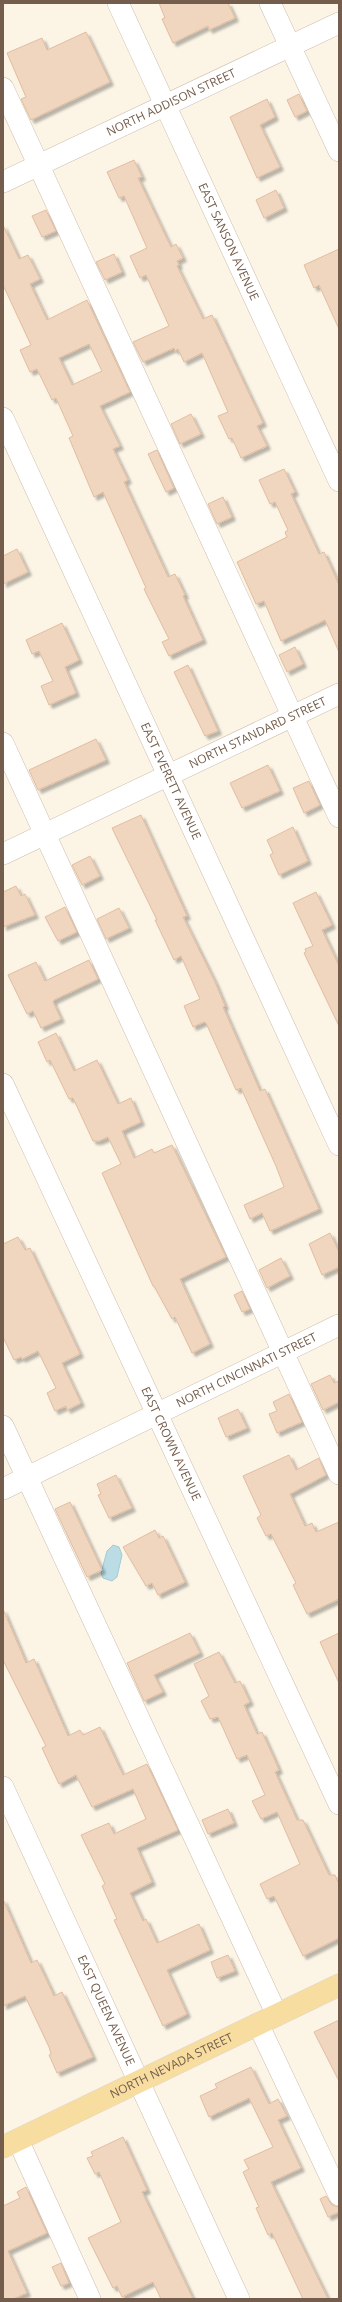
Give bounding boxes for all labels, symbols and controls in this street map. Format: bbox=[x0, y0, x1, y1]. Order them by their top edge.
street label: NORTH ADDISON STREET bbox=[103, 64, 239, 140]
street label: EAST SANSON AVENUE bbox=[194, 180, 263, 303]
street label: NORTH STANDARD STREET bbox=[186, 692, 329, 772]
street label: EAST EVERETT AVENUE bbox=[137, 719, 206, 842]
street label: NORTH CINCINNATI STREET bbox=[173, 1328, 320, 1411]
street label: EAST CROWN AVENUE bbox=[137, 1384, 205, 1503]
street label: EAST QUEEN AVENUE bbox=[74, 1952, 139, 2068]
street label: NORTH NEVADA STREET bbox=[107, 2028, 236, 2102]

